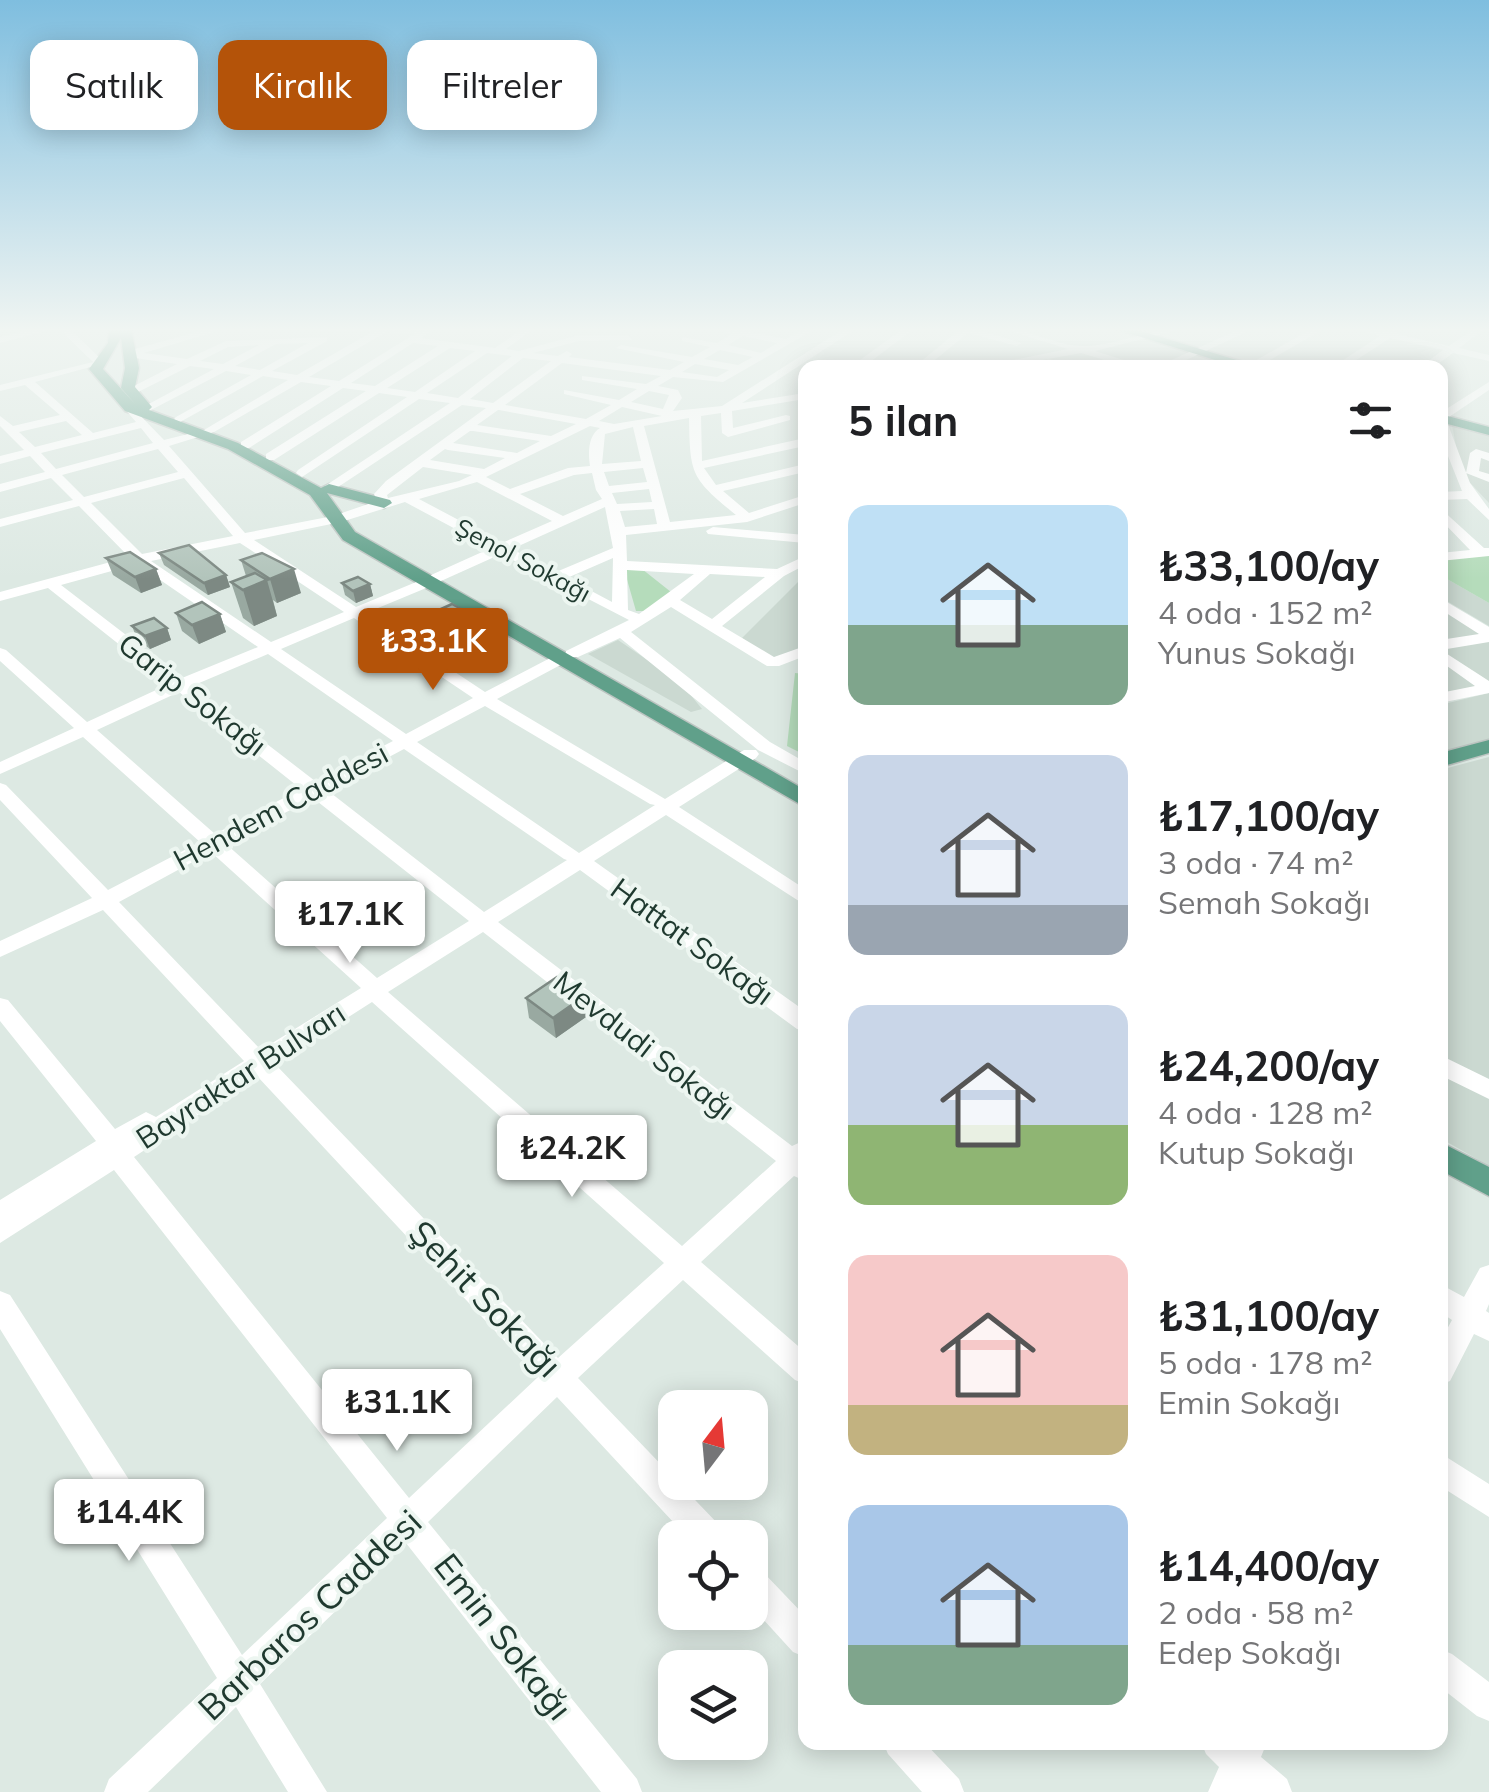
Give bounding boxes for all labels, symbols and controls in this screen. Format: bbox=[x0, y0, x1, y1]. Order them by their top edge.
chip: Satılık bbox=[30, 40, 198, 130]
chip: Kiralık bbox=[218, 40, 387, 130]
chip: Filtreler bbox=[407, 40, 597, 130]
icon: filters bbox=[1343, 393, 1398, 448]
text: 5 ilan bbox=[848, 394, 958, 447]
street label: Şenol Sokağı bbox=[450, 511, 596, 608]
text: ₺33,100/ay bbox=[1158, 539, 1379, 592]
icon: home bbox=[928, 545, 1048, 665]
text: 4 oda · 152 m² bbox=[1158, 592, 1373, 632]
pin: ₺33.1K bbox=[352, 608, 514, 693]
text: ₺33.1K bbox=[380, 620, 486, 660]
street label: Garip Sokağı bbox=[111, 624, 275, 764]
text: Yunus Sokağı bbox=[1158, 632, 1356, 672]
street label: Hendem Caddesi bbox=[167, 734, 394, 879]
text: ₺17,100/ay bbox=[1158, 789, 1379, 842]
icon: home bbox=[928, 795, 1048, 915]
text: 3 oda · 74 m² bbox=[1158, 842, 1353, 882]
street label: Hattat Sokağı bbox=[604, 869, 782, 1013]
pin: ₺17.1K bbox=[269, 881, 431, 966]
text: Semah Sokağı bbox=[1158, 882, 1370, 922]
text: ₺17.1K bbox=[297, 893, 403, 933]
street label: Mevdudi Sokağı bbox=[546, 962, 743, 1128]
street label: Bayraktar Bulvarı bbox=[129, 993, 352, 1157]
text: ₺24,200/ay bbox=[1158, 1039, 1379, 1092]
icon: home bbox=[928, 1045, 1048, 1165]
text: 4 oda · 128 m² bbox=[1158, 1092, 1373, 1132]
pin: ₺24.2K bbox=[491, 1115, 653, 1200]
text: ₺24.2K bbox=[519, 1127, 625, 1167]
text: Kutup Sokağı bbox=[1158, 1132, 1354, 1172]
street label: Şehit Sokağı bbox=[400, 1211, 571, 1386]
text: ₺31,100/ay bbox=[1158, 1289, 1379, 1342]
icon: home bbox=[928, 1295, 1048, 1415]
text: 5 oda · 178 m² bbox=[1158, 1342, 1373, 1382]
pin: ₺31.1K bbox=[316, 1369, 478, 1454]
text: ₺31.1K bbox=[344, 1381, 450, 1421]
text: Emin Sokağı bbox=[1158, 1382, 1340, 1422]
north arrow bbox=[658, 1390, 768, 1500]
map controls bbox=[658, 1390, 768, 1760]
pin: ₺14.4K bbox=[48, 1479, 210, 1564]
text: ₺14.4K bbox=[76, 1491, 182, 1531]
street label: Barbaros Caddesi bbox=[188, 1499, 430, 1729]
button: locate bbox=[658, 1520, 768, 1630]
text: ₺14,400/ay bbox=[1158, 1539, 1379, 1592]
street label: Emin Sokağı bbox=[425, 1544, 582, 1728]
icon: home bbox=[928, 1545, 1048, 1665]
text: 2 oda · 58 m² bbox=[1158, 1592, 1353, 1632]
text: Edep Sokağı bbox=[1158, 1632, 1342, 1672]
button: layers bbox=[658, 1650, 768, 1760]

